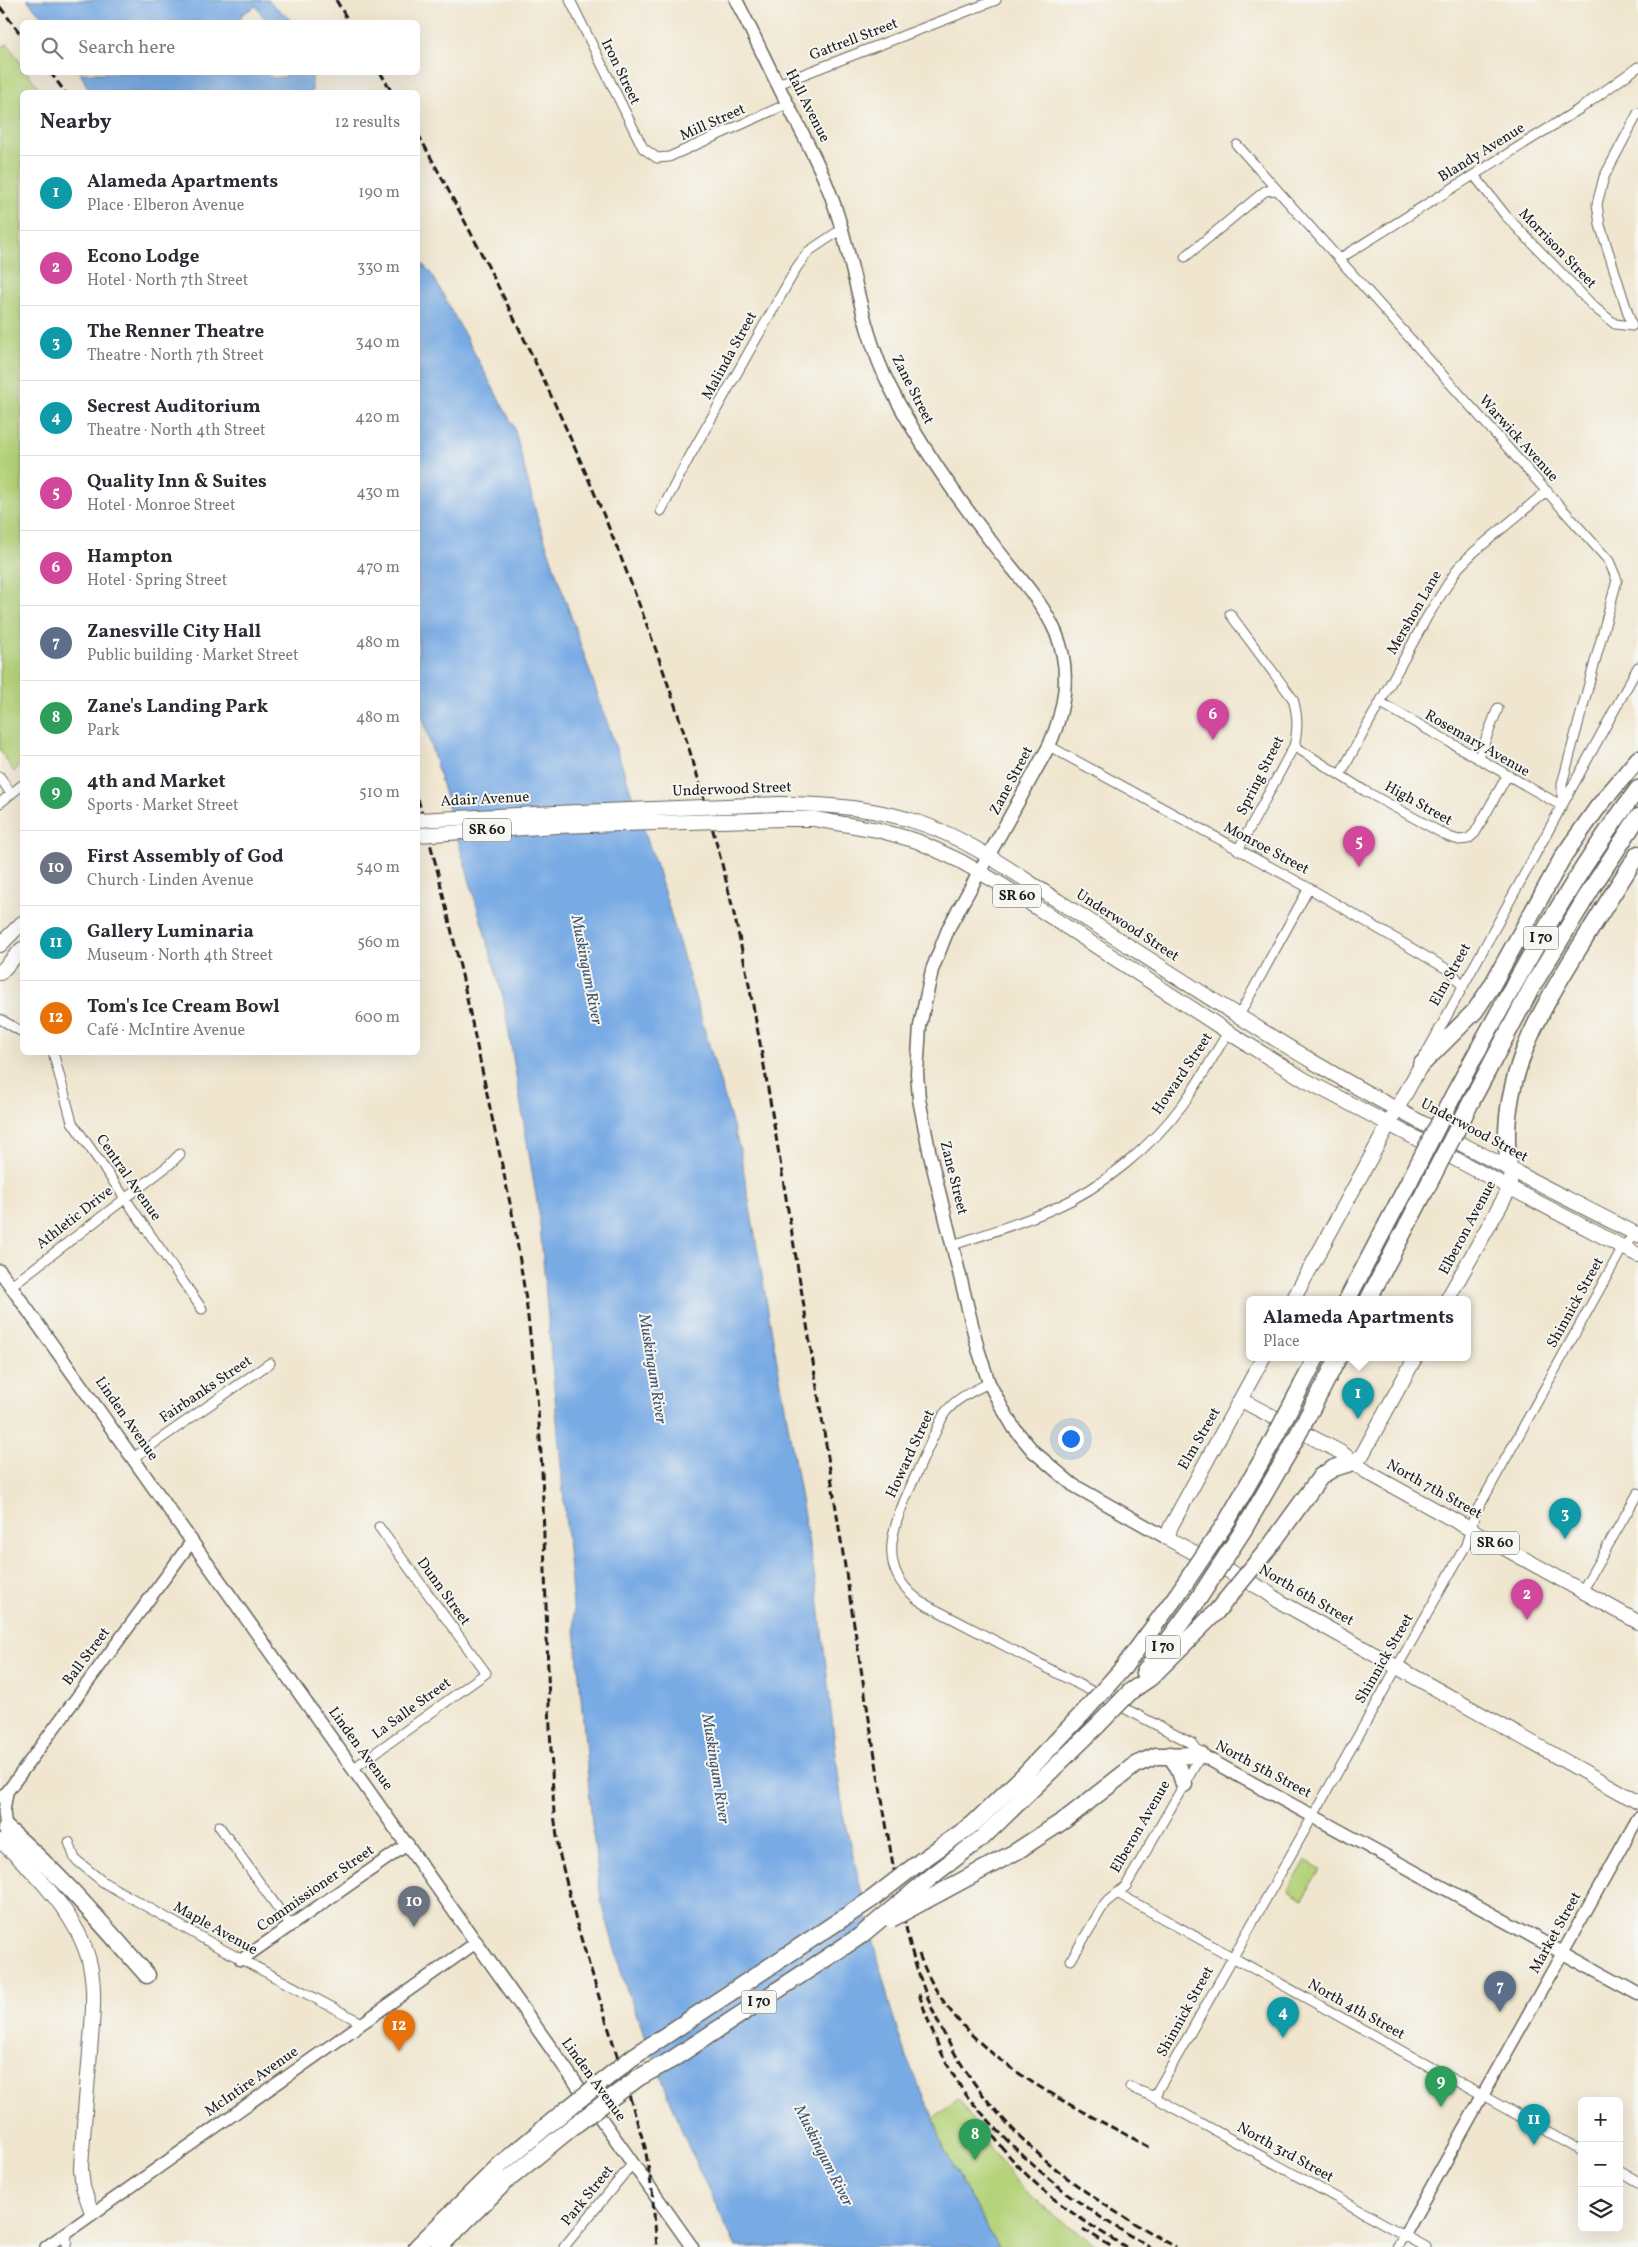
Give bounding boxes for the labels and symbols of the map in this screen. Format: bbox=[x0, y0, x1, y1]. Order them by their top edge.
street label: Gattrell Street bbox=[807, 13, 901, 67]
street label: Iron Street bbox=[595, 36, 645, 108]
street label: Hall Avenue bbox=[780, 66, 834, 146]
street label: Mill Street bbox=[677, 99, 749, 147]
street label: Blandy Avenue bbox=[1435, 118, 1529, 188]
street label: Morrison Street bbox=[1513, 204, 1601, 294]
street label: Malinda Street bbox=[697, 308, 763, 404]
street label: Zane Street bbox=[886, 352, 938, 428]
street label: Warwick Avenue bbox=[1473, 391, 1563, 487]
street label: Mershon Lane bbox=[1382, 567, 1448, 659]
pin: 6 bbox=[1197, 699, 1229, 740]
street label: Rosemary Avenue bbox=[1421, 705, 1533, 783]
street label: Spring Street bbox=[1232, 733, 1290, 819]
street label: Zane Street bbox=[985, 743, 1039, 819]
street label: Underwood Street bbox=[672, 777, 792, 803]
street label: High Street bbox=[1380, 777, 1456, 831]
street label: Adair Avenue bbox=[440, 787, 530, 813]
road number: SR 60 bbox=[463, 818, 511, 842]
street label: Monroe Street bbox=[1219, 818, 1313, 880]
pin: 5 bbox=[1343, 826, 1375, 867]
road number: SR 60 bbox=[993, 884, 1041, 908]
street label: Underwood Street bbox=[1071, 885, 1183, 967]
water label: Muskingum River bbox=[564, 912, 608, 1028]
road number: I 70 bbox=[1524, 926, 1558, 950]
street label: Elm Street bbox=[1425, 940, 1477, 1010]
street label: Howard Street bbox=[1148, 1029, 1218, 1119]
street label: Underwood Street bbox=[1416, 1094, 1532, 1168]
street label: Central Avenue bbox=[90, 1130, 166, 1226]
street label: Zane Street bbox=[934, 1139, 972, 1217]
street label: Elberon Avenue bbox=[1434, 1177, 1502, 1279]
street label: Athletic Drive bbox=[32, 1181, 118, 1255]
street label: Shinnick Street bbox=[1542, 1254, 1610, 1352]
water label: Muskingum River bbox=[632, 1311, 672, 1427]
street label: Fairbanks Street bbox=[156, 1351, 256, 1429]
street label: Linden Avenue bbox=[89, 1373, 163, 1465]
pin: 1 bbox=[1342, 1378, 1374, 1419]
street label: Elm Street bbox=[1174, 1404, 1226, 1474]
street label: Howard Street bbox=[881, 1406, 941, 1502]
your location bbox=[1058, 1426, 1084, 1452]
street label: North 7th Street bbox=[1382, 1455, 1486, 1525]
pin: 3 bbox=[1549, 1498, 1581, 1539]
road number: SR 60 bbox=[1471, 1532, 1519, 1555]
street label: Dunn Street bbox=[411, 1554, 475, 1630]
street label: North 6th Street bbox=[1255, 1560, 1357, 1632]
pin: 2 bbox=[1511, 1579, 1543, 1620]
street label: Shinnick Street bbox=[1351, 1610, 1419, 1708]
street label: Ball Street bbox=[58, 1623, 116, 1691]
road number: I 70 bbox=[1146, 1635, 1180, 1658]
street label: La Salle Street bbox=[368, 1673, 456, 1745]
street label: Linden Avenue bbox=[323, 1703, 397, 1795]
water label: Muskingum River bbox=[695, 1711, 735, 1827]
street label: North 5th Street bbox=[1211, 1736, 1315, 1804]
street label: Elberon Avenue bbox=[1106, 1777, 1176, 1877]
street label: Commissioner Street bbox=[253, 1841, 379, 1937]
pin: 10 bbox=[398, 1886, 430, 1927]
street label: Market Street bbox=[1525, 1888, 1587, 1978]
street label: Maple Avenue bbox=[169, 1897, 261, 1961]
street label: Shinnick Street bbox=[1152, 1963, 1220, 2061]
pin: 7 bbox=[1484, 1971, 1516, 2012]
street label: North 4th Street bbox=[1304, 1975, 1408, 2045]
road number: I 70 bbox=[742, 1990, 776, 2014]
pin: 4 bbox=[1267, 1997, 1299, 2038]
pin: 12 bbox=[383, 2010, 415, 2051]
street label: Linden Avenue bbox=[556, 2034, 630, 2126]
street label: McIntire Avenue bbox=[201, 2042, 303, 2122]
pin: 9 bbox=[1425, 2066, 1457, 2107]
water label: Muskingum River bbox=[788, 2101, 858, 2211]
pin: 11 bbox=[1518, 2104, 1550, 2145]
street label: North 3rd Street bbox=[1233, 2118, 1337, 2188]
pin: 8 bbox=[959, 2119, 991, 2160]
street label: Park Street bbox=[557, 2161, 619, 2231]

